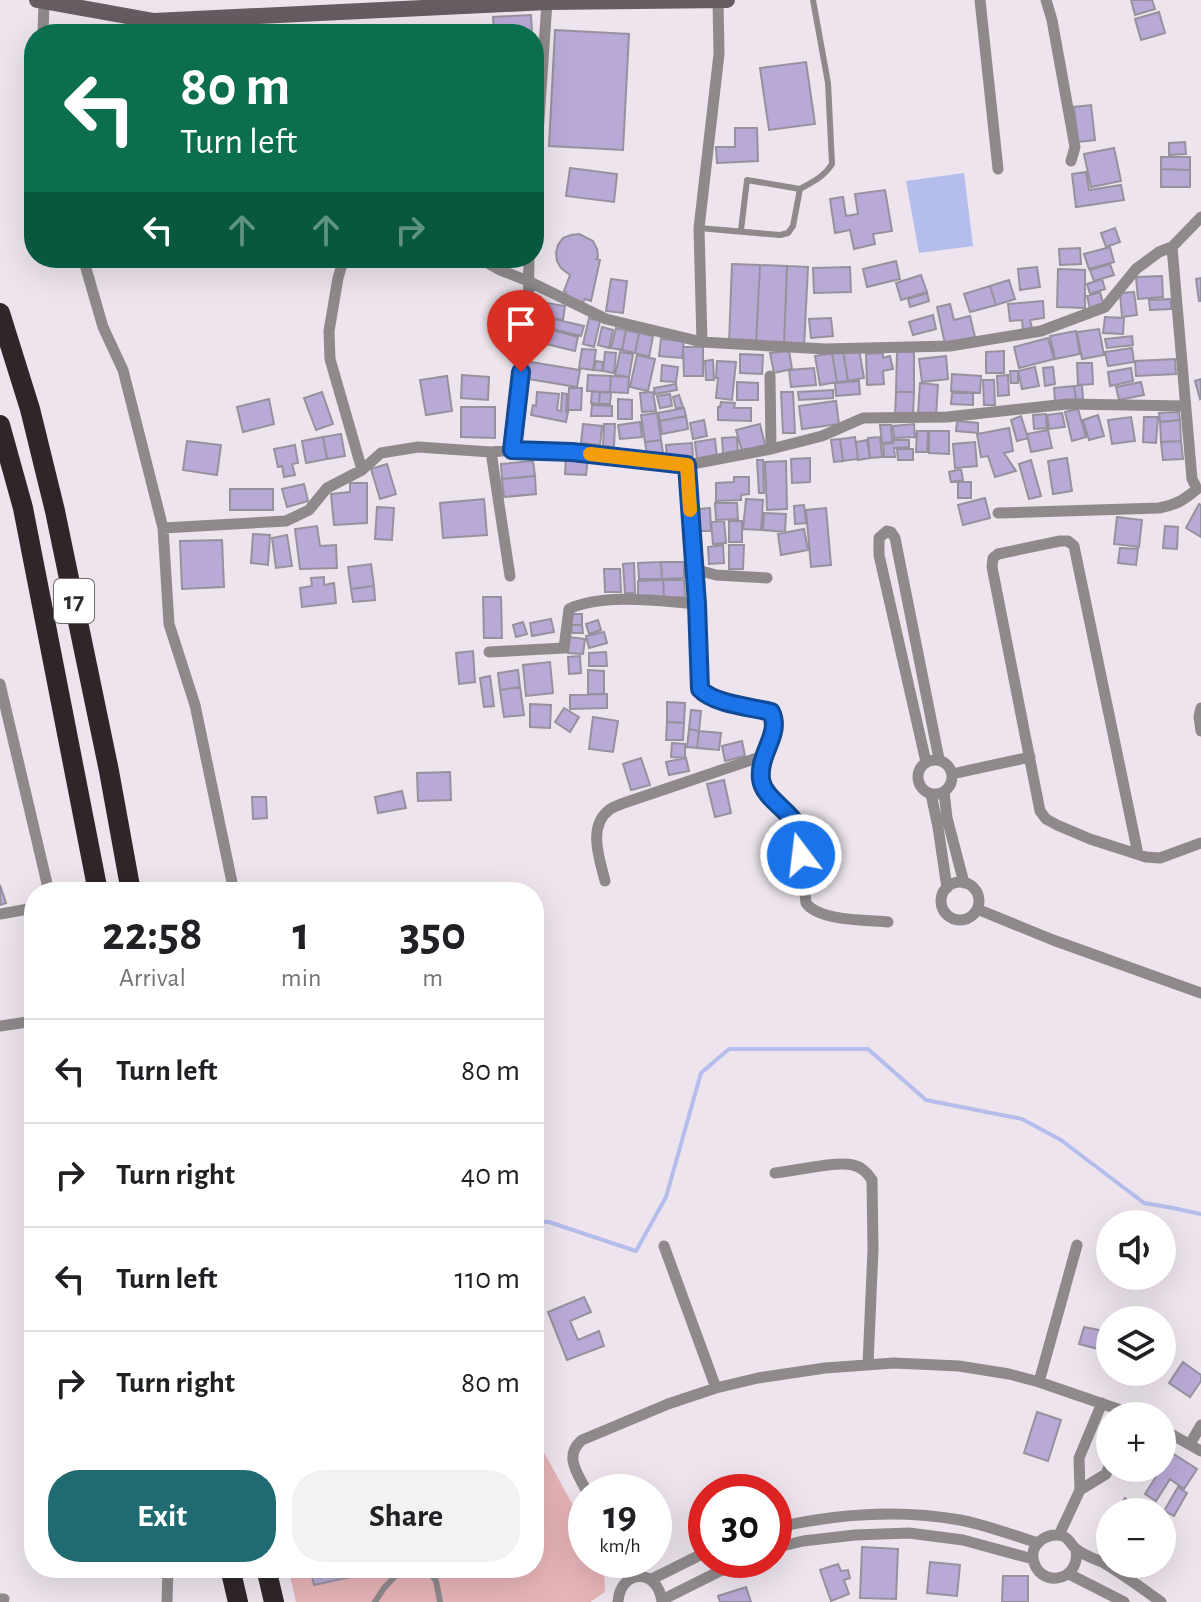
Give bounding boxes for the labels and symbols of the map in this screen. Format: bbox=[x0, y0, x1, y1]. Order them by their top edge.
pin bbox=[487, 290, 555, 372]
road number: 17 bbox=[54, 579, 94, 623]
position arrow bbox=[759, 813, 843, 897]
speed limit sign: 30 bbox=[688, 1474, 792, 1578]

